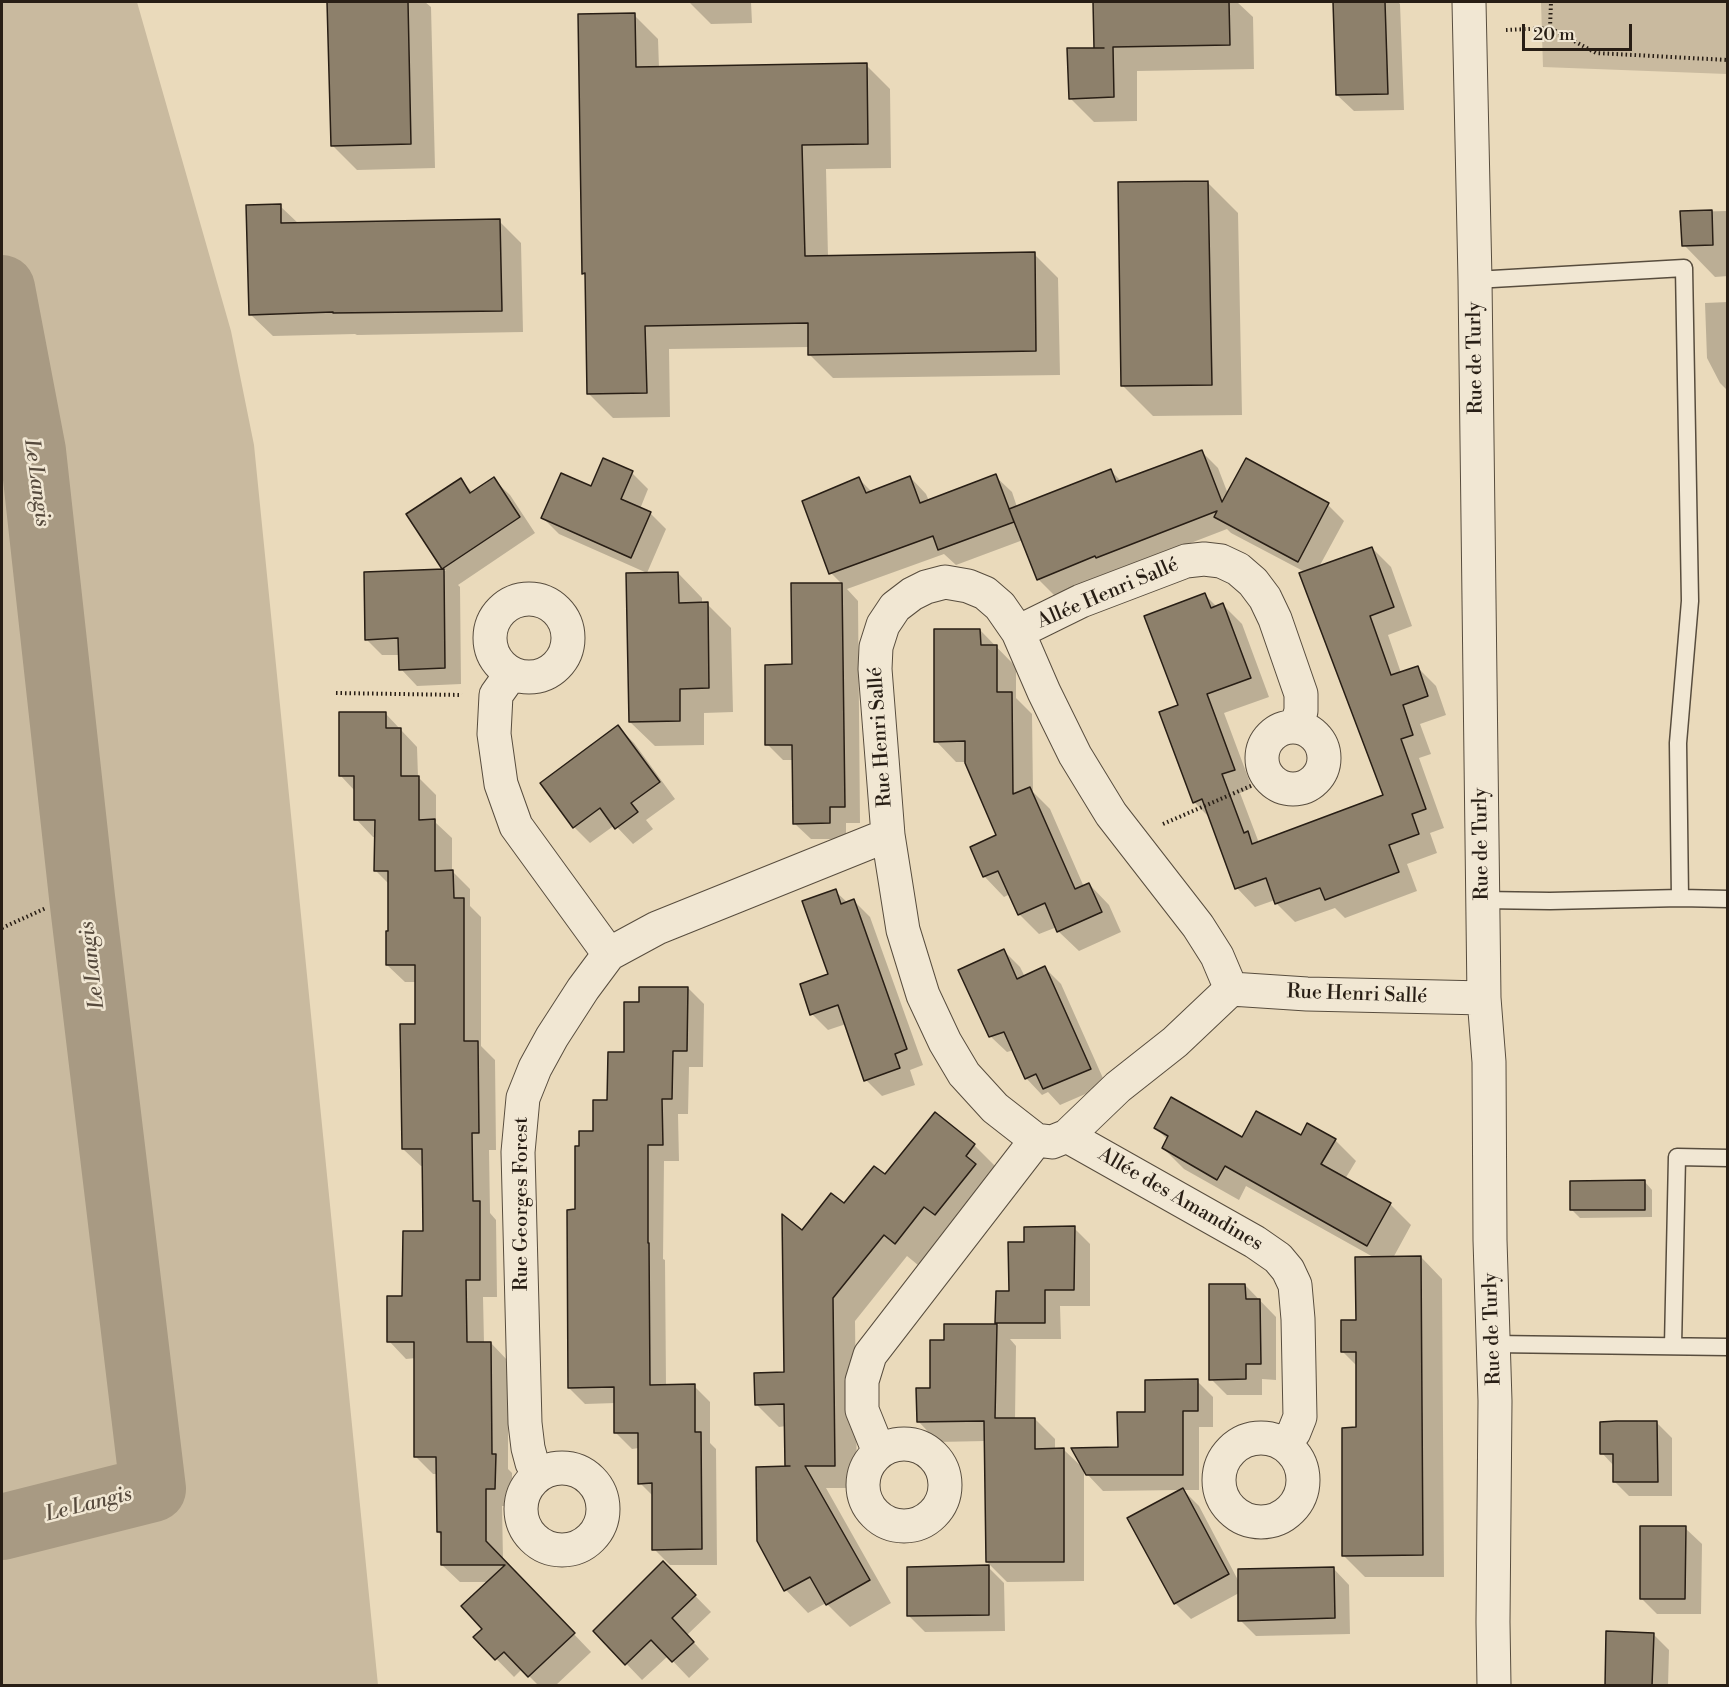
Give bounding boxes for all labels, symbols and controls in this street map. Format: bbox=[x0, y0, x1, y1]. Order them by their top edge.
scale bar bbox=[1525, 12, 1634, 50]
text: 20 m bbox=[1533, 23, 1575, 46]
street label: Rue de Turly bbox=[1463, 301, 1489, 415]
water label: Le Langis bbox=[17, 438, 55, 528]
street label: Allée Henri Sallé bbox=[1034, 553, 1182, 635]
street label: Rue Henri Sallé bbox=[864, 666, 898, 808]
street label: Rue de Turly bbox=[1469, 787, 1495, 901]
water label: Le Langis bbox=[75, 920, 111, 1010]
street label: Rue Henri Sallé bbox=[1286, 981, 1428, 1009]
street label: Rue Georges Forest bbox=[510, 1117, 534, 1291]
street label: Allée des Amandines bbox=[1093, 1143, 1267, 1257]
street label: Rue de Turly bbox=[1479, 1272, 1507, 1386]
water label: Le Langis bbox=[43, 1482, 135, 1528]

